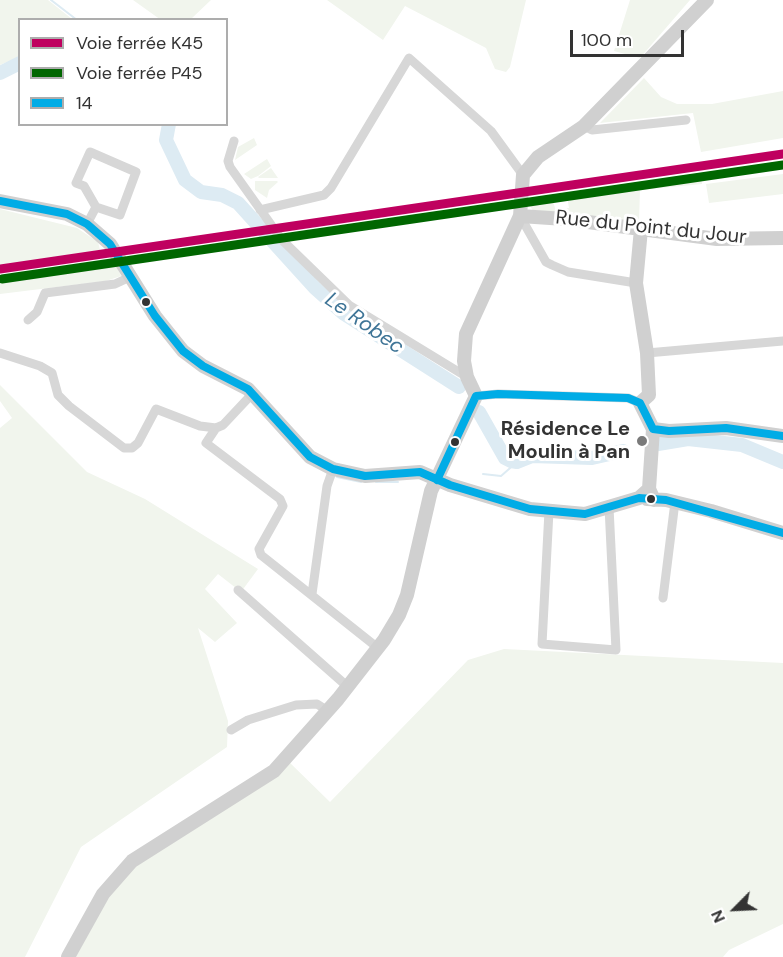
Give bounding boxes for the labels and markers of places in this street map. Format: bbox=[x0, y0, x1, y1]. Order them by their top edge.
unlabelled marker bbox=[140, 296, 152, 308]
place label: Résidence Le Moulin à Pan bbox=[501, 418, 630, 465]
marker: Résidence Le Moulin à Pan bbox=[635, 434, 649, 448]
unlabelled marker bbox=[449, 436, 461, 448]
unlabelled marker bbox=[645, 493, 657, 505]

